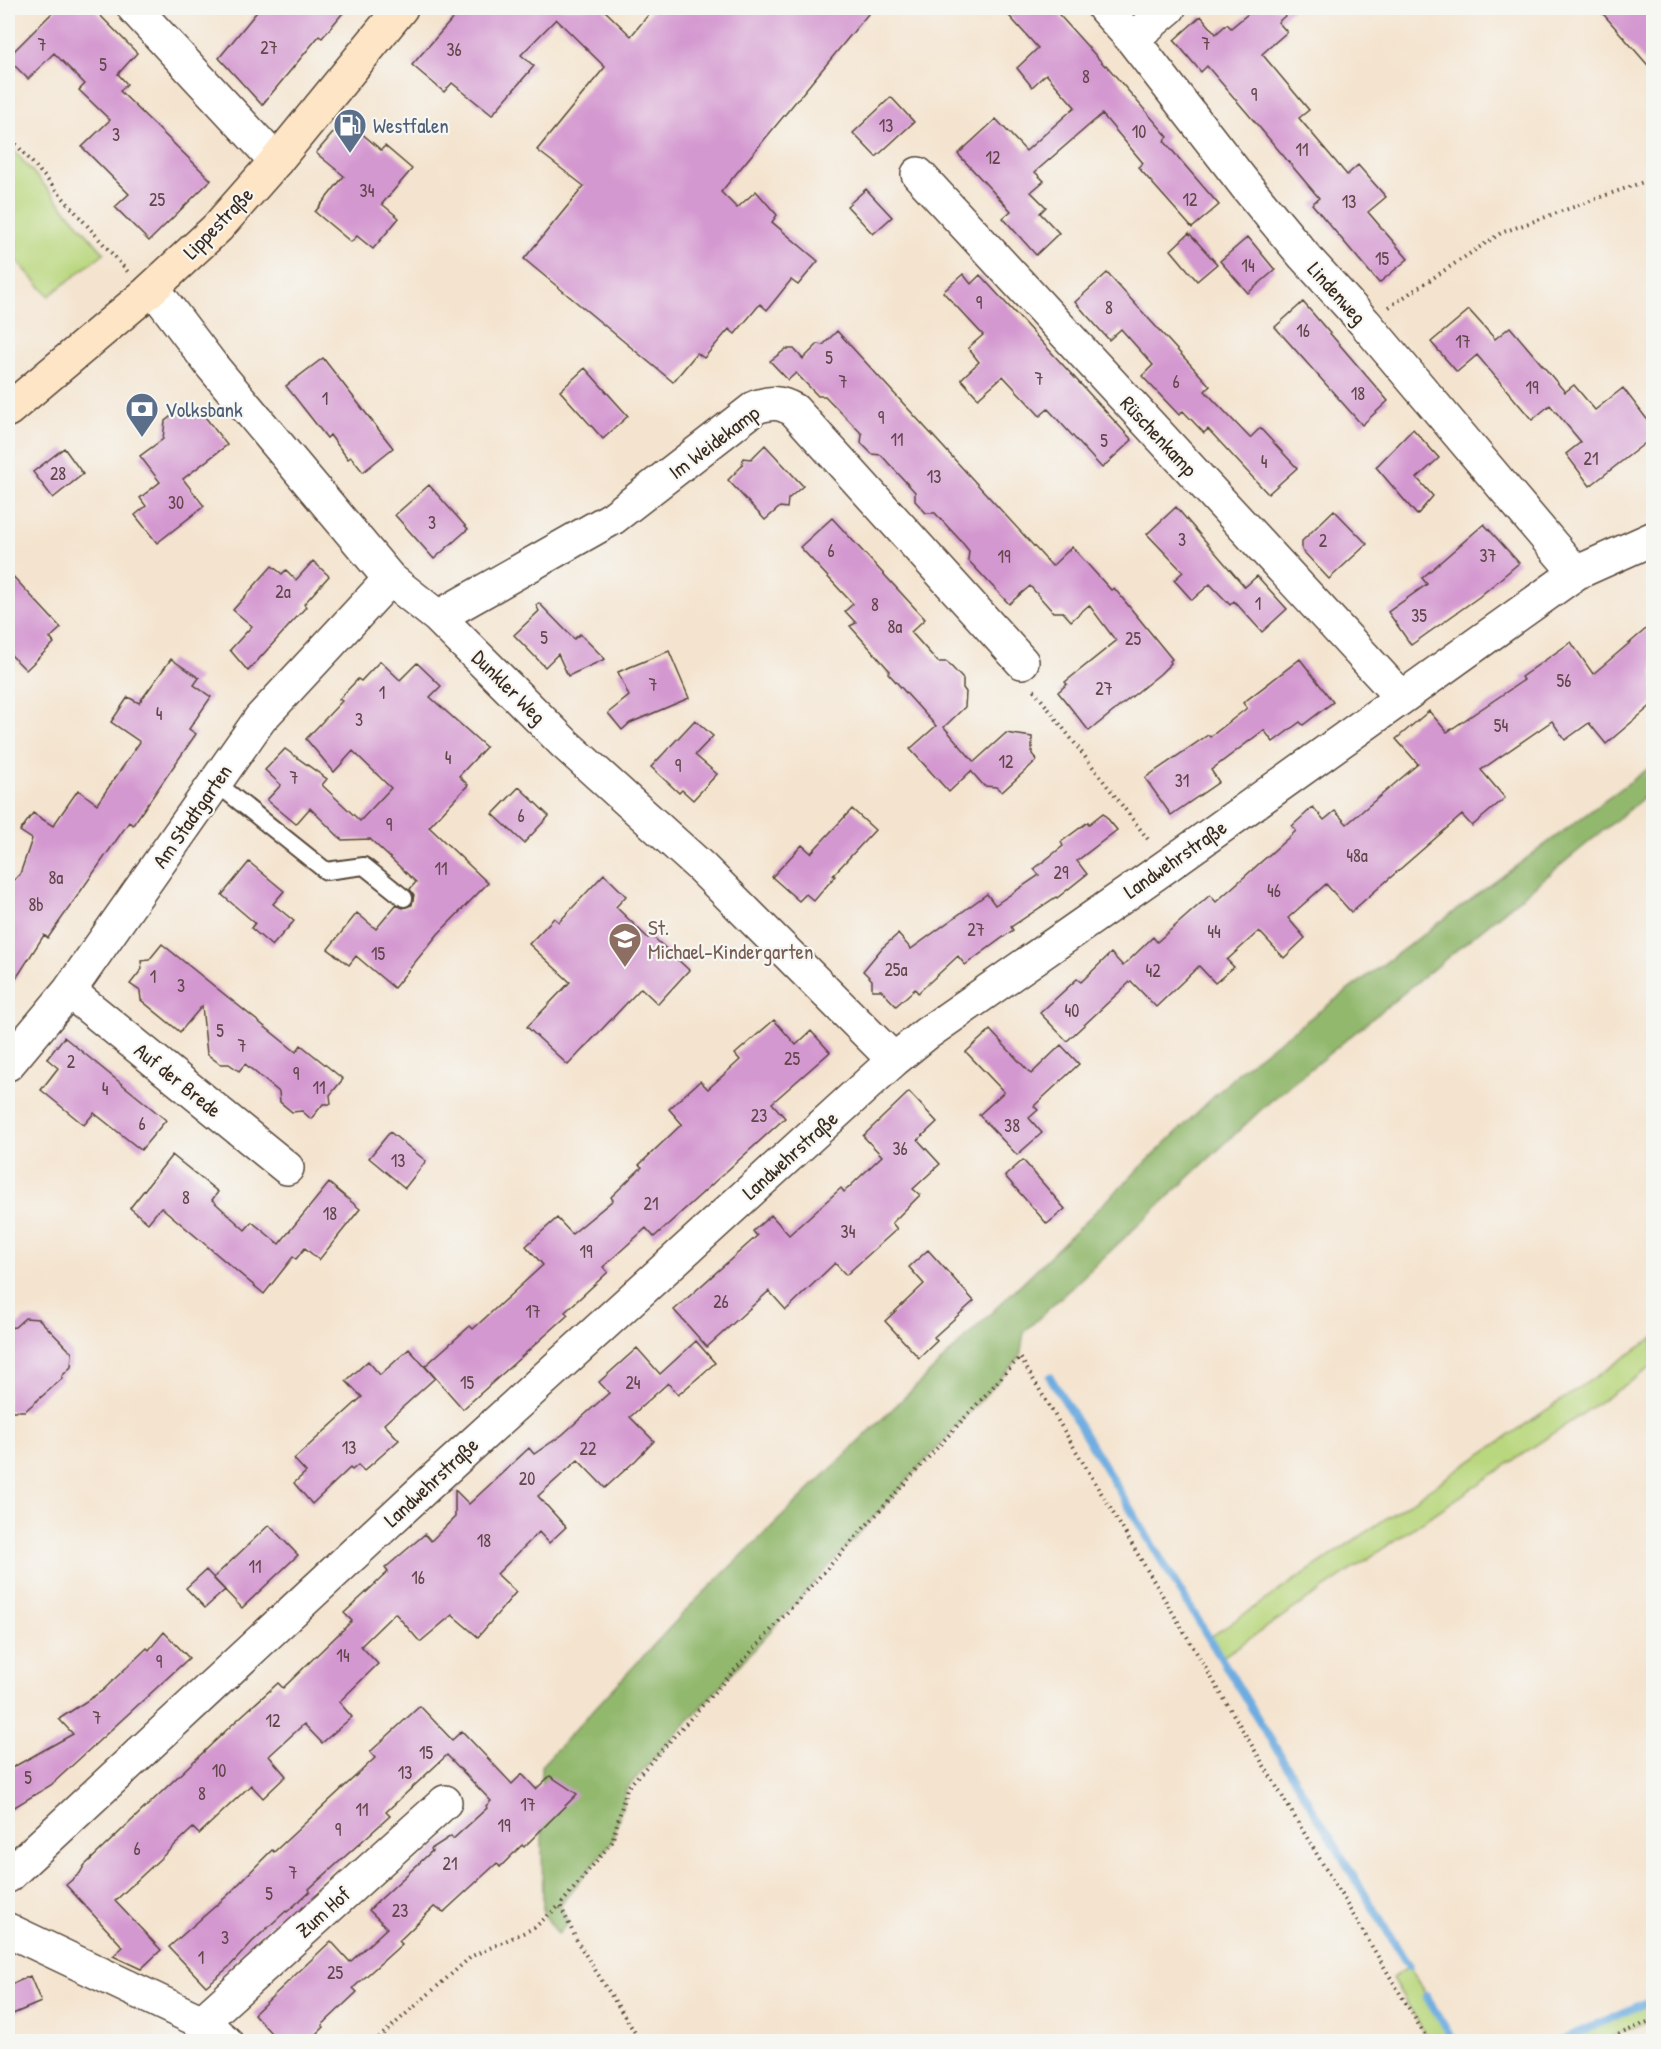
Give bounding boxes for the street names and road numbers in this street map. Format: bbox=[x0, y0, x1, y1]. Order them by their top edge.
street label: Lippestraße bbox=[176, 181, 260, 265]
street label: Lindenweg bbox=[1301, 255, 1373, 331]
street label: Rüschenkamp bbox=[1114, 389, 1204, 483]
street label: Im Weidekamp bbox=[663, 398, 765, 486]
street label: Dunkler Weg bbox=[465, 643, 553, 731]
street label: Am Stadtgarten bbox=[146, 758, 238, 874]
street label: Landwehrstraße bbox=[1118, 813, 1232, 905]
street label: Auf der Brede bbox=[128, 1036, 228, 1124]
street label: Landwehrstraße bbox=[736, 1104, 844, 1206]
street label: Landwehrstraße bbox=[377, 1431, 485, 1533]
street label: Zum Hof bbox=[290, 1880, 357, 1944]

